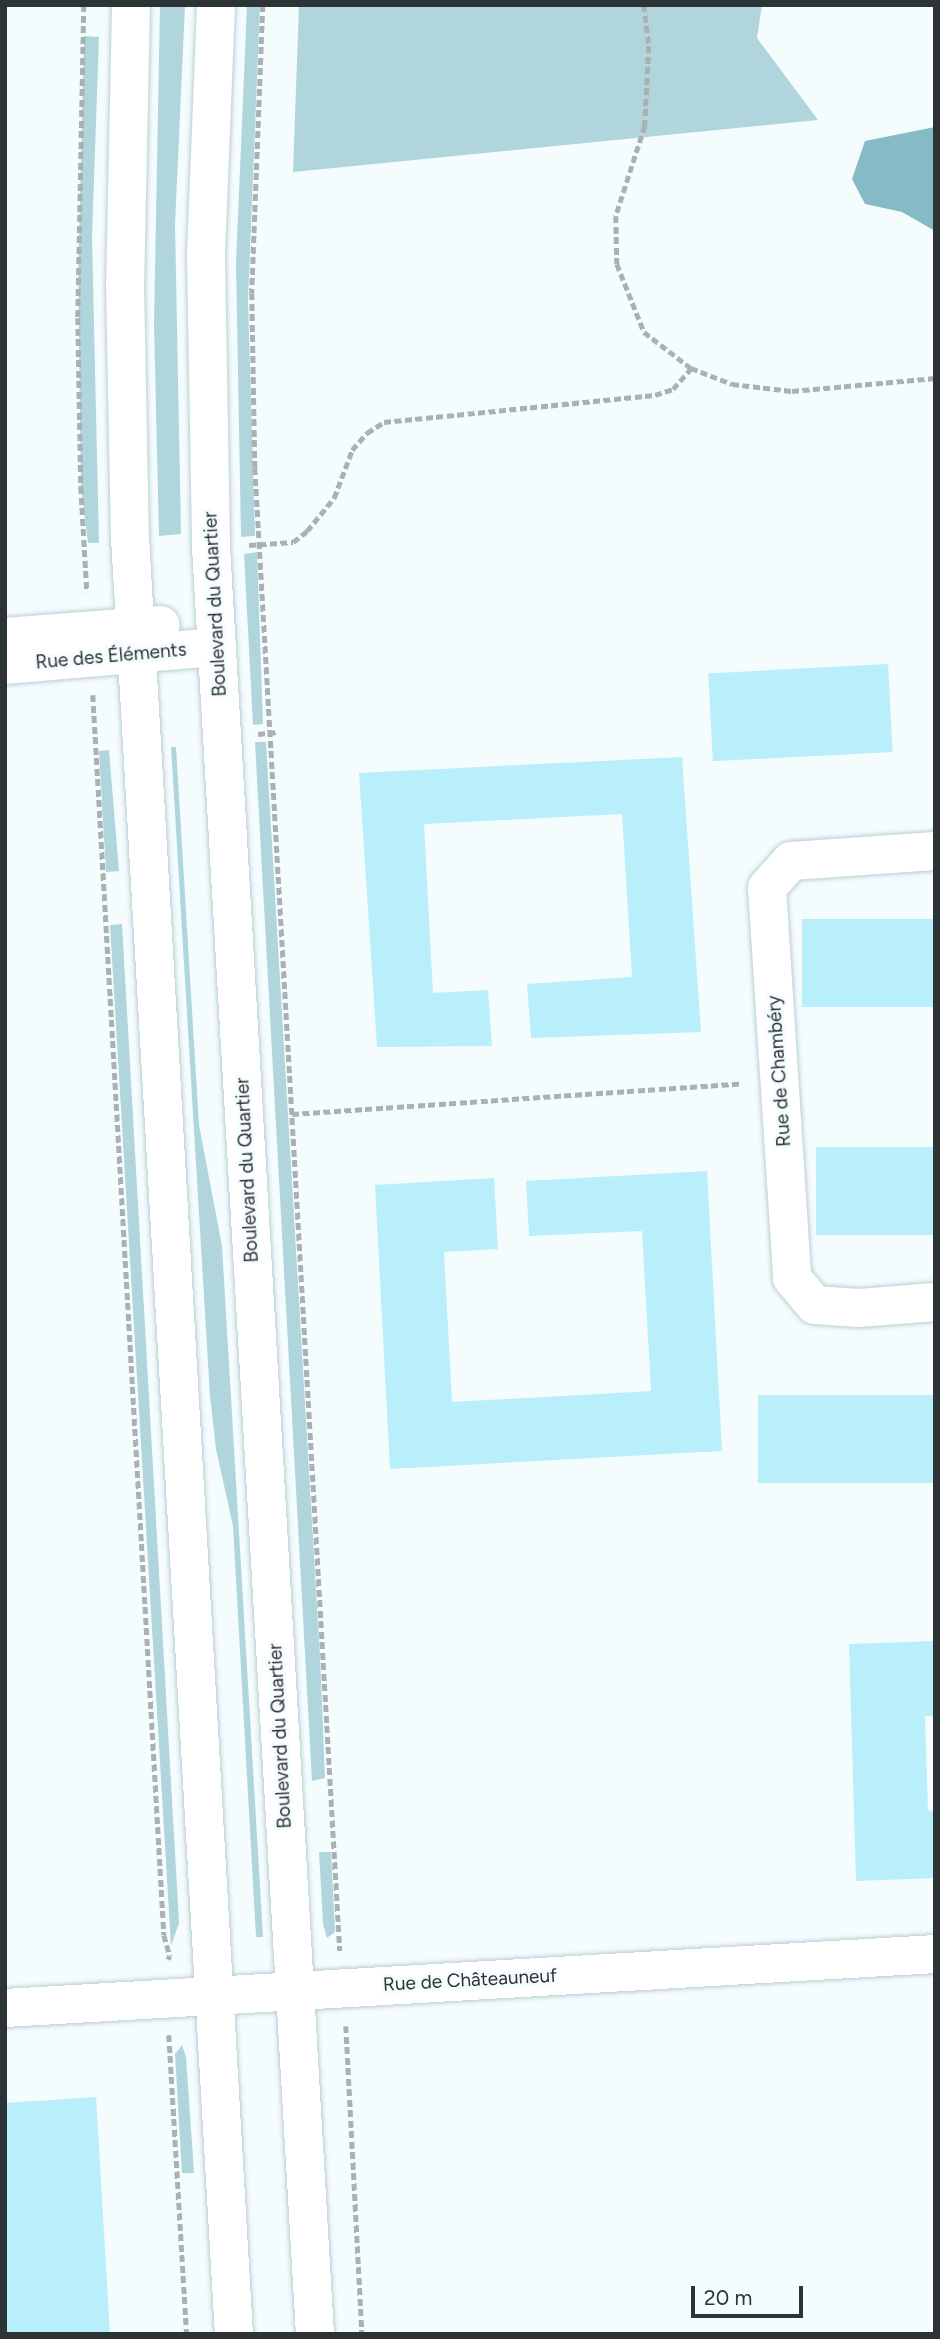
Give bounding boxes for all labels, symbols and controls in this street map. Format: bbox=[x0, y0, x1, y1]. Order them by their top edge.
street label: Boulevard du Quartier bbox=[199, 511, 231, 697]
street label: Rue des Éléments bbox=[34, 638, 188, 674]
street label: Rue de Chambéry bbox=[762, 994, 796, 1148]
street label: Boulevard du Quartier bbox=[231, 1077, 263, 1263]
street label: Boulevard du Quartier bbox=[264, 1643, 296, 1829]
street label: Rue de Châteauneuf bbox=[382, 1964, 558, 1996]
scale bar bbox=[695, 2272, 807, 2316]
text: 20 m bbox=[704, 2285, 752, 2310]

